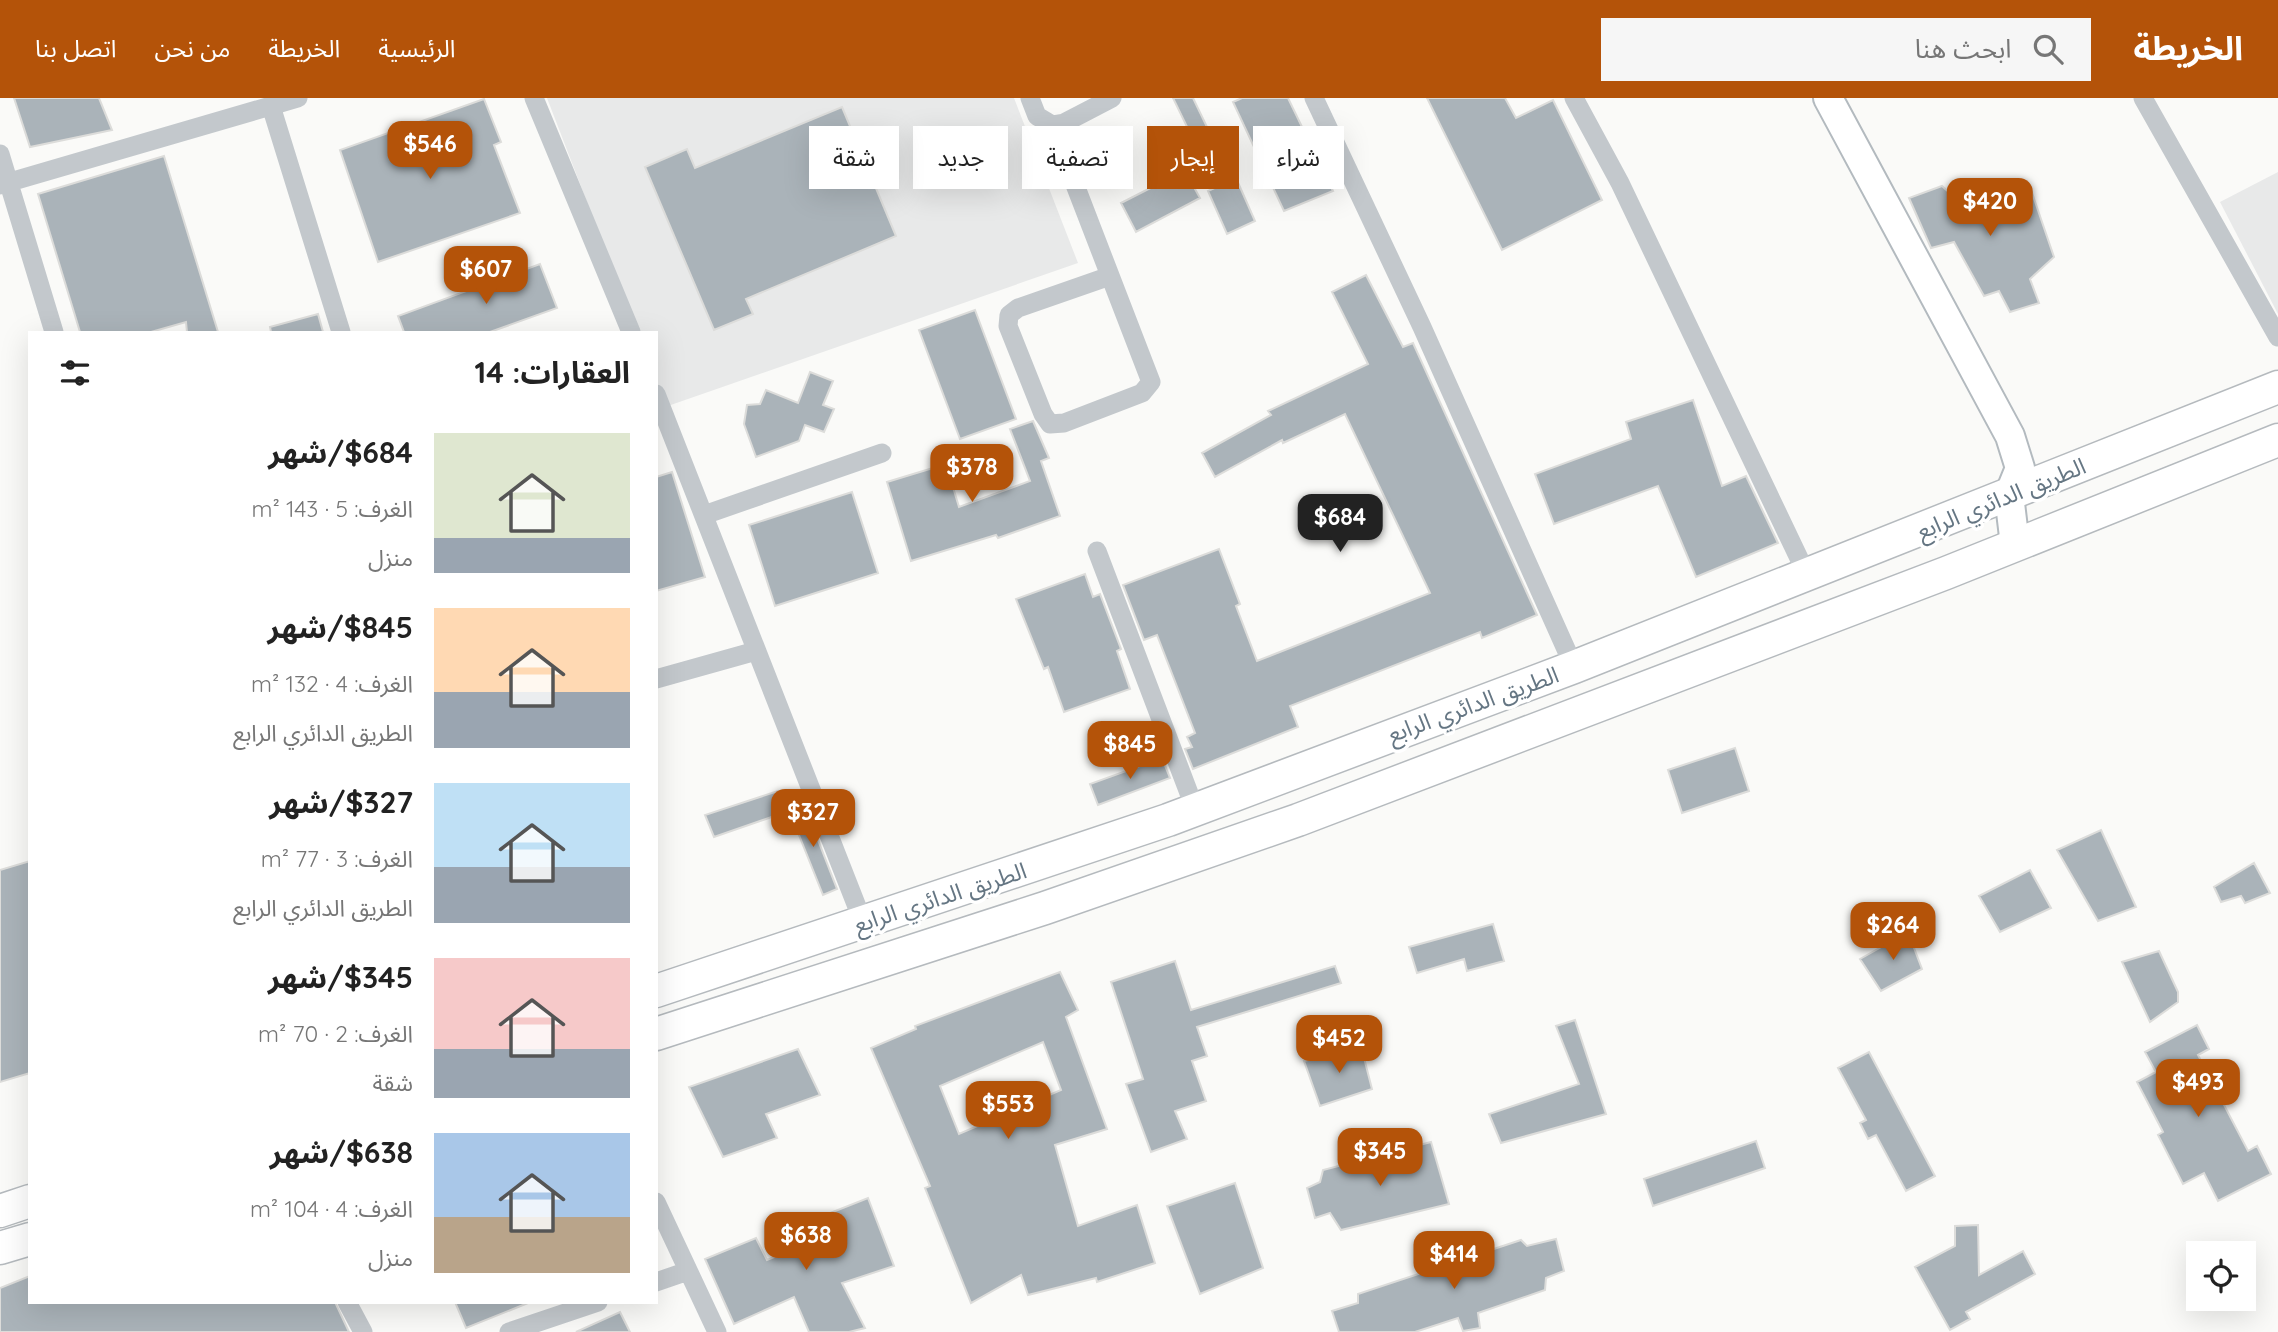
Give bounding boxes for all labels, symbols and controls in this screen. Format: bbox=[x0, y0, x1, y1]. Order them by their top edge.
search box bbox=[1601, 18, 2091, 81]
text: الخريطة bbox=[2133, 27, 2243, 68]
icon: search bbox=[2029, 30, 2067, 68]
text: ابحث هنا bbox=[1915, 32, 2011, 65]
text: اتصل بنا bbox=[35, 33, 116, 63]
text: من نحن bbox=[154, 33, 230, 63]
text: الخريطة bbox=[268, 33, 340, 63]
text: الرئيسية bbox=[378, 33, 455, 63]
pin: $546 bbox=[389, 122, 471, 181]
chip: شقة bbox=[809, 126, 899, 189]
chip: جديد bbox=[913, 126, 1008, 189]
chip: تصفية bbox=[1022, 126, 1133, 189]
chip: إيجار bbox=[1147, 126, 1239, 189]
chip: شراء bbox=[1253, 126, 1344, 189]
text: $546 bbox=[403, 129, 457, 158]
pin: $420 bbox=[1949, 178, 2031, 238]
text: $420 bbox=[1963, 186, 2017, 215]
pin: $607 bbox=[445, 246, 527, 306]
text: $607 bbox=[460, 254, 512, 283]
text: العقارات: 14 bbox=[475, 353, 630, 391]
icon: filters bbox=[56, 354, 94, 392]
text: $684/شهر bbox=[268, 433, 413, 471]
pin: $378 bbox=[931, 444, 1013, 504]
street label: الطريق الدائري الرابع bbox=[1912, 451, 2091, 548]
text: $378 bbox=[946, 452, 998, 481]
icon: home bbox=[490, 461, 574, 545]
text: الغرف: 5 · 143 m² bbox=[251, 494, 413, 523]
pin: $684 bbox=[1299, 494, 1381, 554]
text: $684 bbox=[1314, 502, 1366, 531]
text: منزل bbox=[368, 543, 413, 572]
text: $845/شهر bbox=[268, 608, 413, 646]
icon: home bbox=[490, 636, 574, 720]
street label: الطريق الدائري الرابع bbox=[1383, 660, 1564, 752]
text: الغرف: 4 · 132 m² bbox=[251, 669, 413, 698]
text: الطريق الدائري الرابع bbox=[233, 718, 413, 747]
pin: $845 bbox=[1089, 722, 1171, 781]
text: $845 bbox=[1103, 729, 1157, 758]
text: $327/شهر bbox=[269, 783, 413, 821]
pin: $327 bbox=[772, 790, 854, 849]
text: $327 bbox=[787, 797, 839, 826]
icon: home bbox=[490, 811, 574, 895]
text: الغرف: 3 · 77 m² bbox=[261, 844, 413, 873]
street label: الطريق الدائري الرابع bbox=[850, 855, 1031, 942]
text: الطريق الدائري الرابع bbox=[233, 893, 413, 922]
pin: $264 bbox=[1852, 902, 1934, 962]
text: $264 bbox=[1866, 910, 1920, 939]
text: $345/شهر bbox=[268, 958, 413, 996]
icon: home bbox=[490, 986, 574, 1070]
pin: $452 bbox=[1298, 1016, 1380, 1075]
text: الغرف: 2 · 70 m² bbox=[258, 1019, 413, 1048]
text: $452 bbox=[1312, 1023, 1366, 1052]
pin: $493 bbox=[2157, 1060, 2239, 1119]
text: $493 bbox=[2172, 1067, 2224, 1096]
text: شقة bbox=[372, 1068, 413, 1097]
pin: $553 bbox=[967, 1082, 1049, 1141]
text: $553 bbox=[982, 1089, 1034, 1118]
pin: $345 bbox=[1339, 1128, 1421, 1188]
text: $638/شهر bbox=[270, 1133, 413, 1171]
text: $345 bbox=[1354, 1136, 1406, 1165]
icon: home bbox=[490, 1161, 574, 1245]
text: الغرف: 4 · 104 m² bbox=[250, 1194, 413, 1223]
pin: $638 bbox=[765, 1212, 847, 1272]
text: $638 bbox=[780, 1220, 832, 1249]
pin: $414 bbox=[1413, 1232, 1495, 1291]
text: $414 bbox=[1429, 1239, 1479, 1268]
map controls bbox=[2186, 1241, 2256, 1311]
button: locate bbox=[2186, 1241, 2256, 1311]
text: منزل bbox=[368, 1243, 413, 1272]

